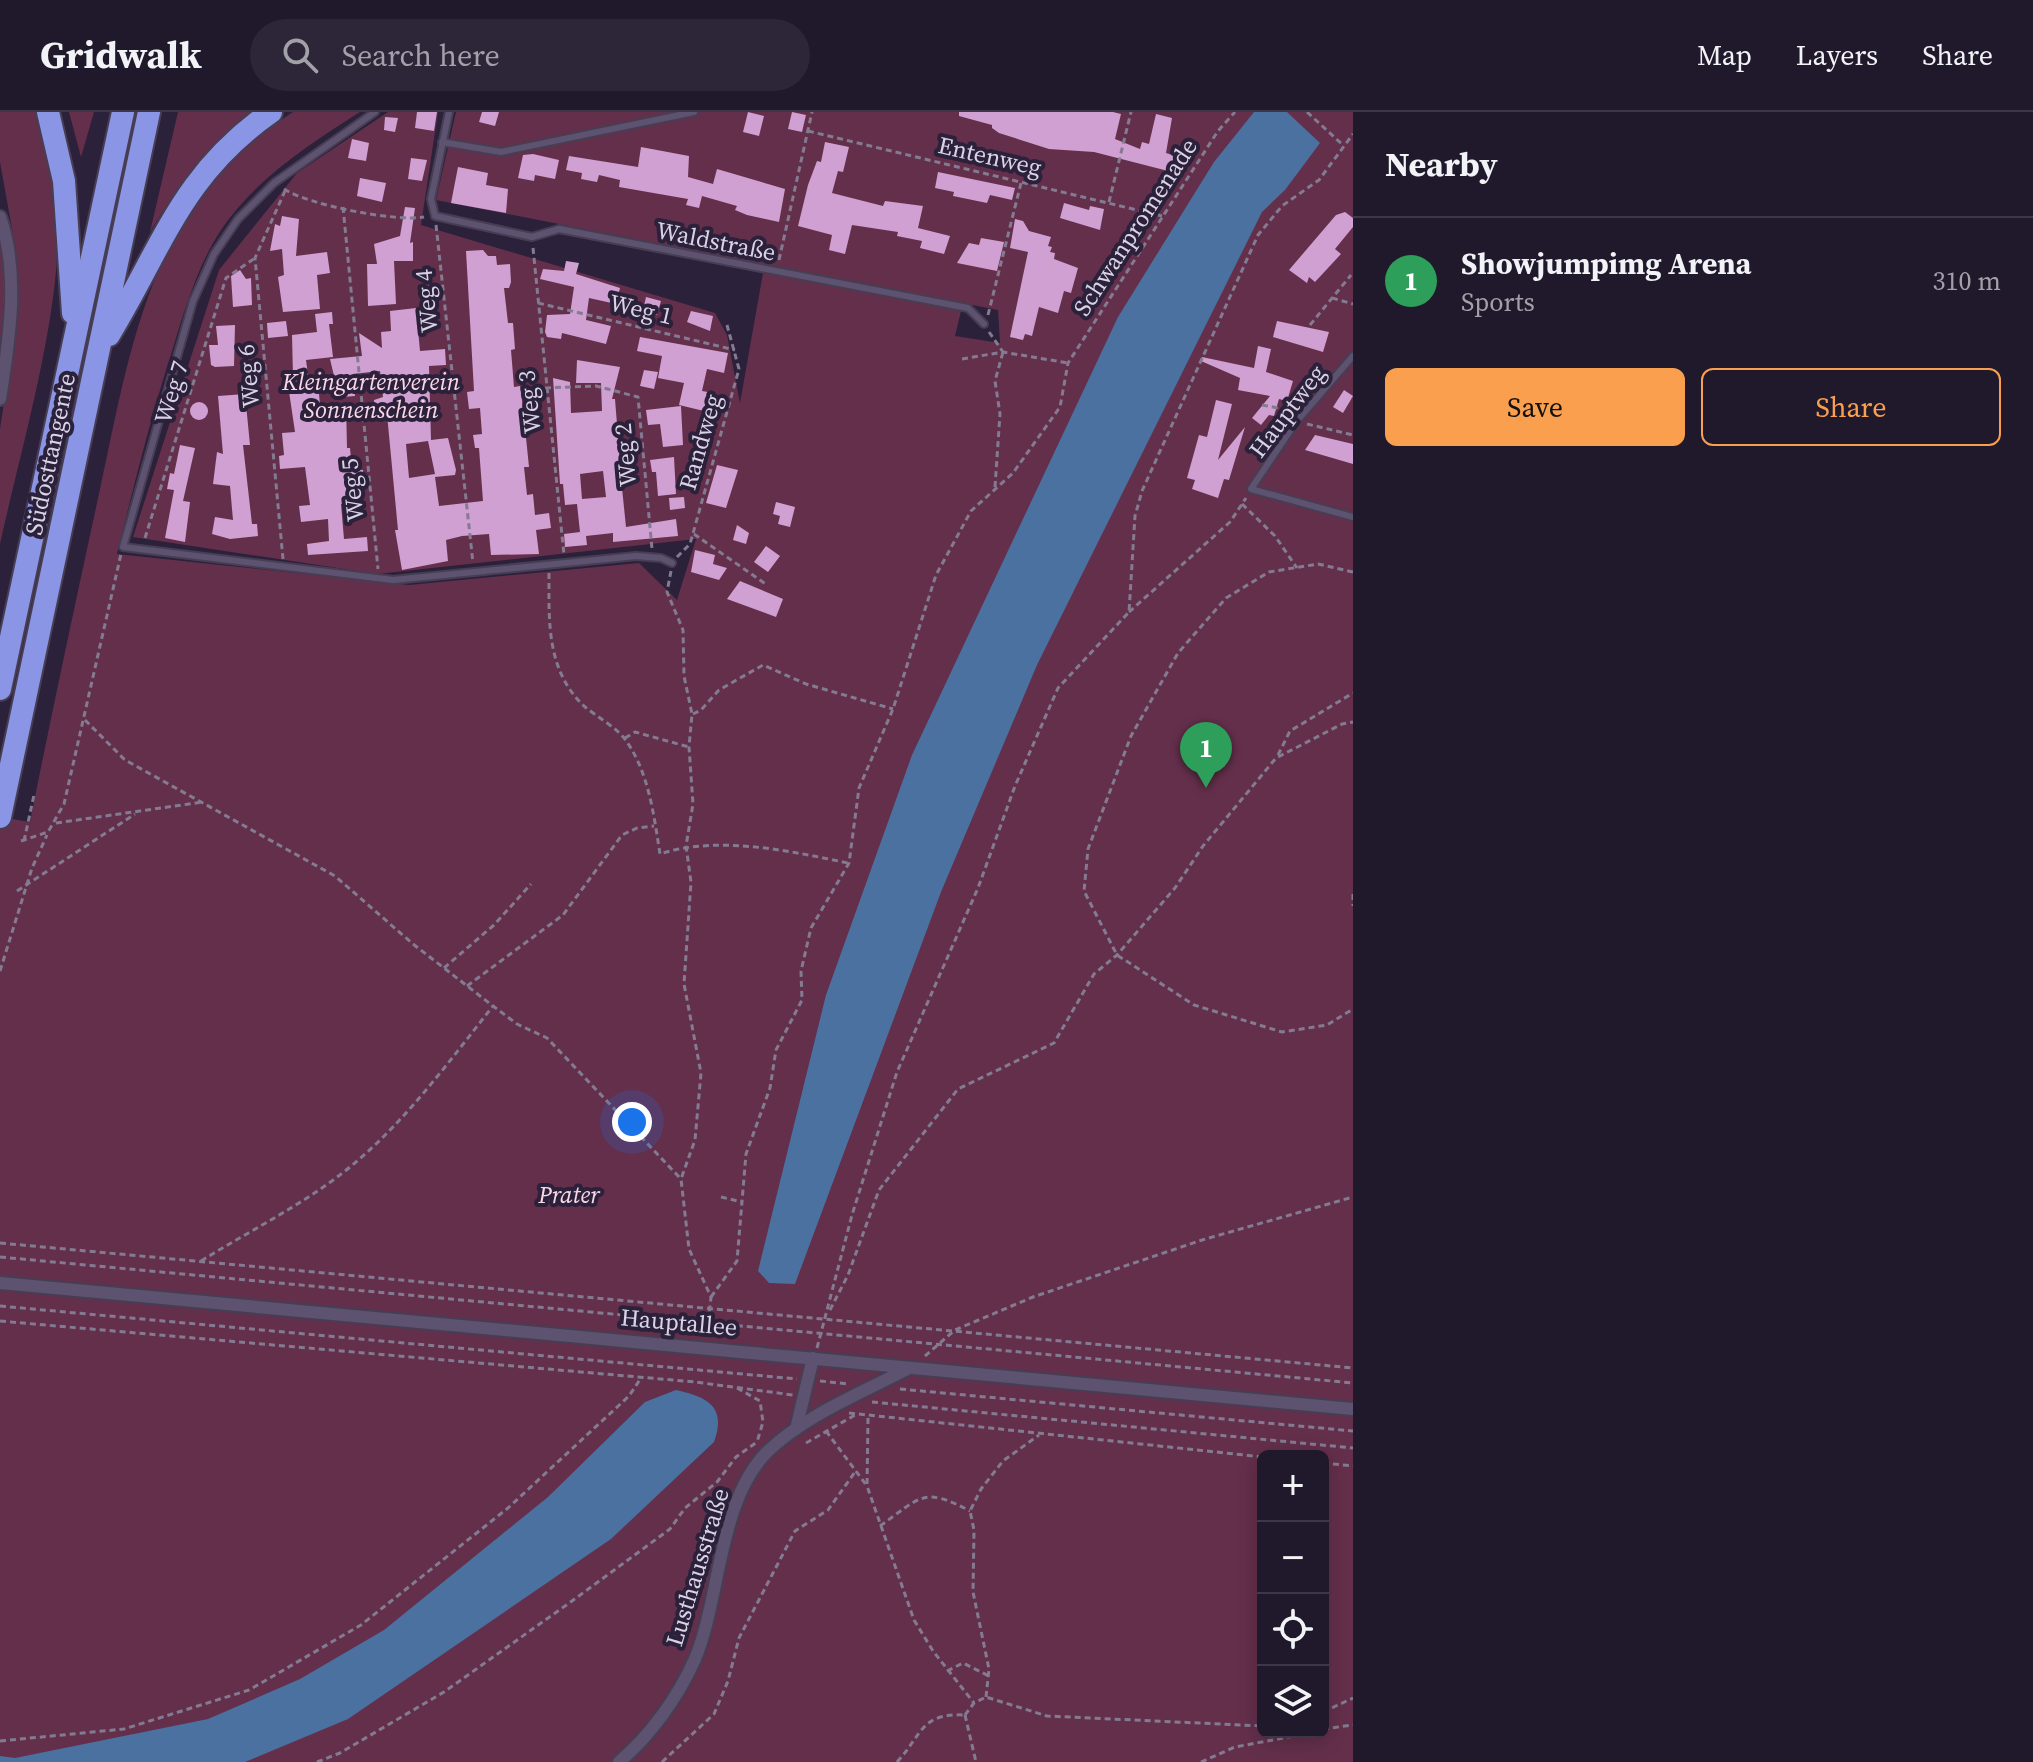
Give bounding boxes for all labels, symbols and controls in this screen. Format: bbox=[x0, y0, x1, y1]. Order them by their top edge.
search box bbox=[250, 19, 810, 91]
text: Gridwalk bbox=[40, 29, 202, 81]
icon: search bbox=[278, 33, 322, 77]
text: Search here bbox=[342, 35, 500, 76]
text: Map bbox=[1697, 36, 1752, 74]
text: Layers bbox=[1796, 36, 1878, 74]
text: Share bbox=[1922, 36, 1993, 74]
street label: Entenweg bbox=[935, 128, 1045, 184]
street label: Schwanpromenade bbox=[1065, 132, 1205, 322]
text: Nearby bbox=[1385, 141, 1498, 187]
street label: Waldstraße bbox=[653, 213, 779, 269]
text: Showjumpimg Arena bbox=[1461, 243, 1752, 284]
text: 1 bbox=[1404, 263, 1418, 299]
text: 310 m bbox=[1933, 263, 2001, 299]
street label: Weg 4 bbox=[406, 268, 446, 334]
text: Sports bbox=[1461, 284, 1535, 320]
street label: Weg 1 bbox=[606, 286, 676, 332]
street label: Weg 6 bbox=[229, 343, 267, 409]
street label: Weg 7 bbox=[146, 357, 196, 427]
street label: Hauptweg bbox=[1241, 358, 1333, 464]
park label: Kleingartenverein Sonnenschein bbox=[281, 365, 461, 426]
button: Save bbox=[1385, 368, 1685, 446]
button: Share bbox=[1701, 368, 2001, 446]
street label: Weg 3 bbox=[509, 369, 549, 435]
street label: Südosttangente bbox=[17, 370, 83, 538]
street label: Randweg bbox=[671, 390, 729, 494]
street label: Weg 2 bbox=[606, 422, 644, 488]
street label: Weg 5 bbox=[332, 457, 372, 523]
pin: 1 bbox=[1180, 722, 1232, 788]
your location bbox=[612, 1102, 652, 1142]
park label: Prater bbox=[537, 1178, 601, 1211]
street label: Hauptallee bbox=[619, 1300, 739, 1344]
map controls bbox=[1257, 1450, 1329, 1738]
button: + bbox=[1257, 1450, 1329, 1522]
street label: Lusthausstraße bbox=[657, 1484, 737, 1650]
button: − bbox=[1257, 1522, 1329, 1594]
button: locate bbox=[1257, 1594, 1329, 1666]
button: layers bbox=[1257, 1666, 1329, 1738]

